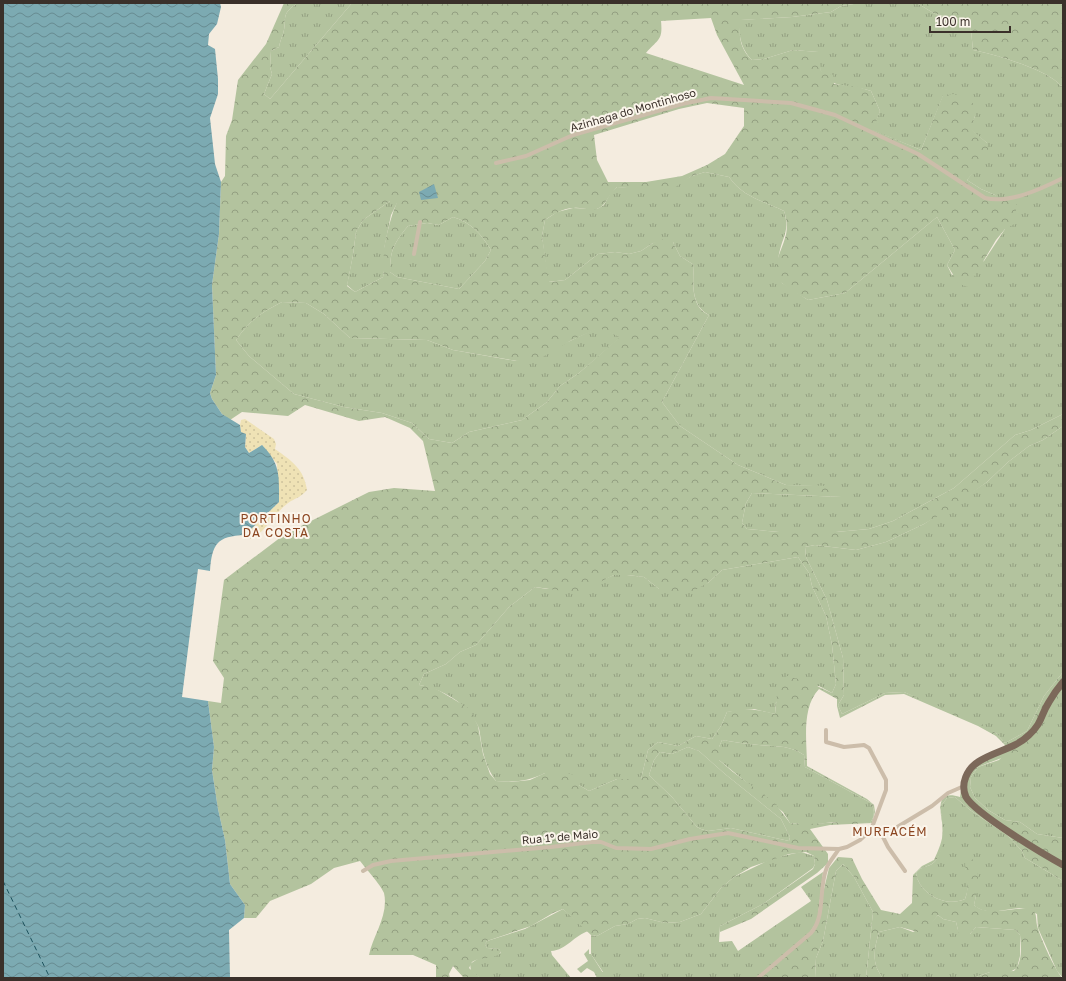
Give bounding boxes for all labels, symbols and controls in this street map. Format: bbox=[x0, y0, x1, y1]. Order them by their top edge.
scale bar bbox=[930, 8, 1010, 34]
text: 100 m bbox=[936, 14, 970, 29]
street label: Azinhaga do Montinhoso bbox=[568, 85, 698, 134]
district label: PORTINHO DA COSTA bbox=[240, 511, 312, 540]
district label: MURFACÉM bbox=[852, 824, 928, 839]
street label: Rua 1º de Maio bbox=[521, 827, 599, 846]

